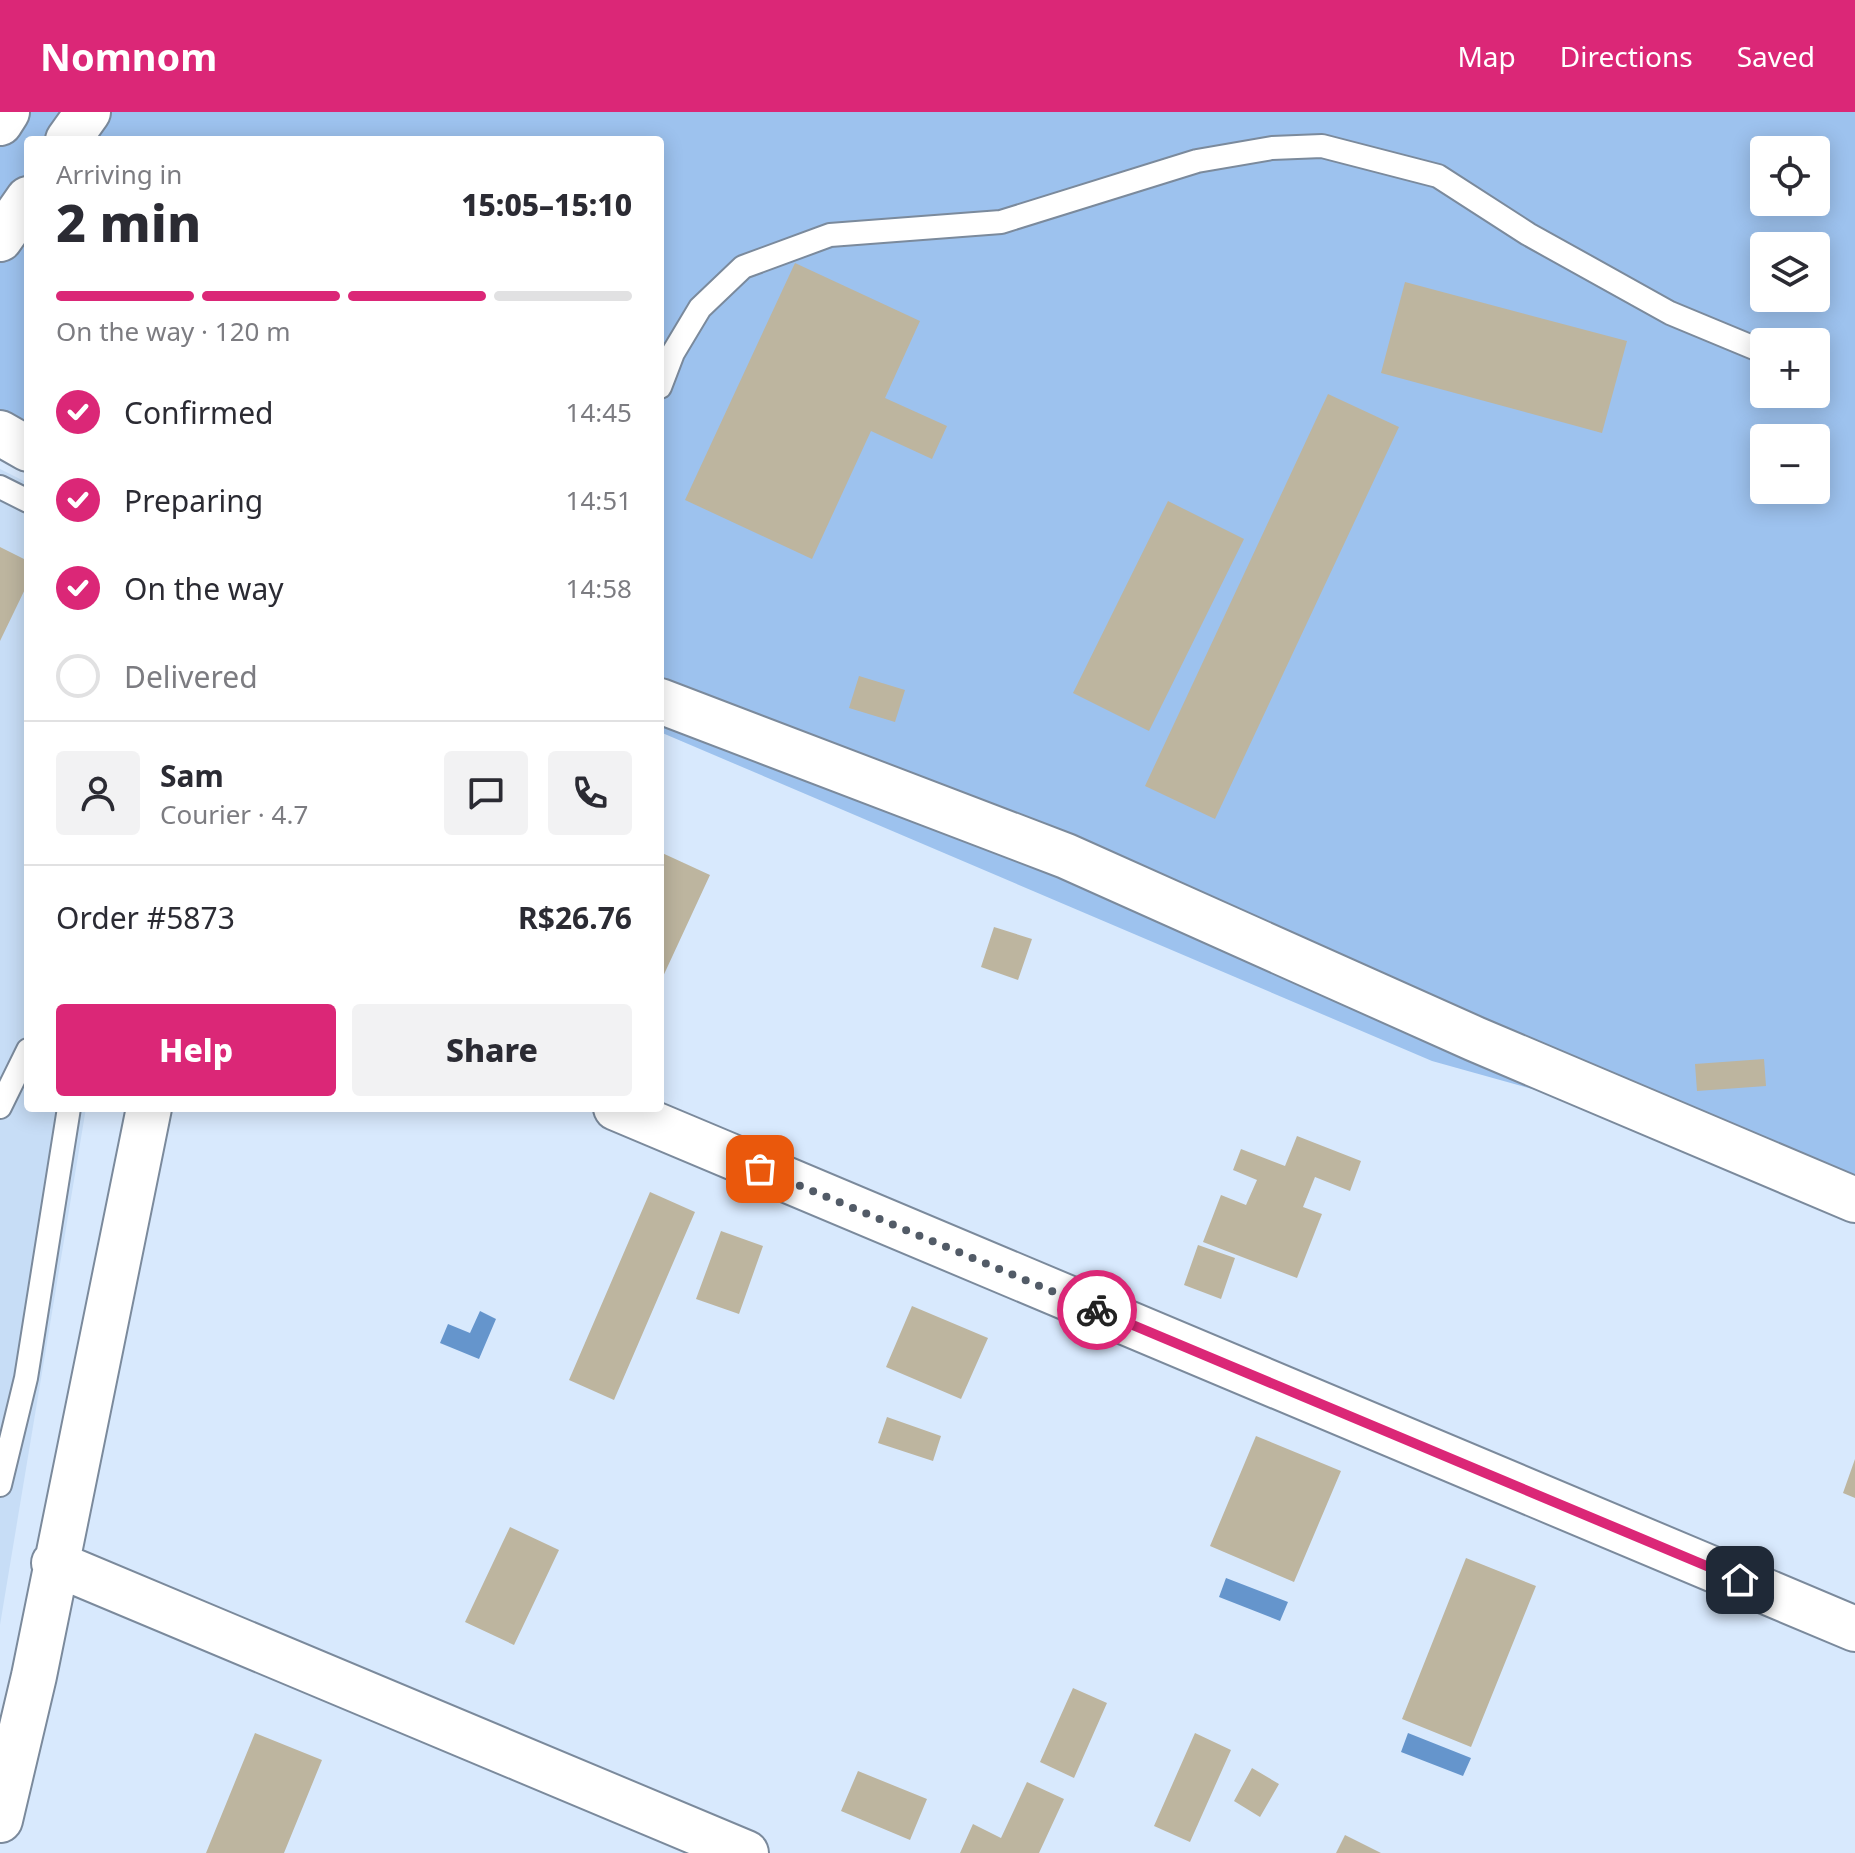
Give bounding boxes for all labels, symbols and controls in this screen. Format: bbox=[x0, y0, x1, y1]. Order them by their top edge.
text: Nomnom bbox=[40, 30, 217, 82]
text: Map bbox=[1457, 37, 1516, 75]
text: Directions bbox=[1560, 37, 1693, 75]
text: Saved bbox=[1737, 37, 1815, 75]
map controls bbox=[1750, 136, 1830, 504]
button: locate bbox=[1750, 136, 1830, 216]
text: Arriving in bbox=[56, 156, 182, 192]
text: 15:05–15:10 bbox=[461, 184, 632, 225]
text: 2 min bbox=[56, 186, 201, 257]
button: layers bbox=[1750, 232, 1830, 312]
text: On the way · 120 m bbox=[56, 313, 290, 349]
button: + bbox=[1750, 328, 1830, 408]
icon: check bbox=[56, 390, 100, 434]
text: Confirmed bbox=[124, 392, 274, 433]
text: 14:45 bbox=[566, 394, 632, 430]
button: − bbox=[1750, 424, 1830, 504]
icon: check bbox=[56, 478, 100, 522]
text: Preparing bbox=[124, 480, 263, 521]
text: 14:51 bbox=[566, 482, 632, 518]
icon: check bbox=[56, 566, 100, 610]
text: On the way bbox=[124, 568, 284, 609]
text: 14:58 bbox=[566, 570, 632, 606]
text: Delivered bbox=[124, 656, 258, 697]
button: person bbox=[56, 751, 140, 835]
button: chat bbox=[444, 751, 528, 835]
button: phone bbox=[548, 751, 632, 835]
text: Sam bbox=[160, 755, 224, 796]
text: Courier · 4.7 bbox=[160, 796, 308, 832]
text: Order #5873 bbox=[56, 897, 235, 938]
text: R$26.76 bbox=[518, 897, 632, 938]
button: Help bbox=[56, 1004, 336, 1096]
button: Share bbox=[352, 1004, 632, 1096]
pin bbox=[726, 1135, 794, 1203]
icon: bag bbox=[738, 1147, 782, 1191]
courier bbox=[1057, 1270, 1137, 1350]
icon: bike bbox=[1075, 1288, 1119, 1332]
pin bbox=[1706, 1546, 1774, 1614]
icon: home bbox=[1718, 1558, 1762, 1602]

